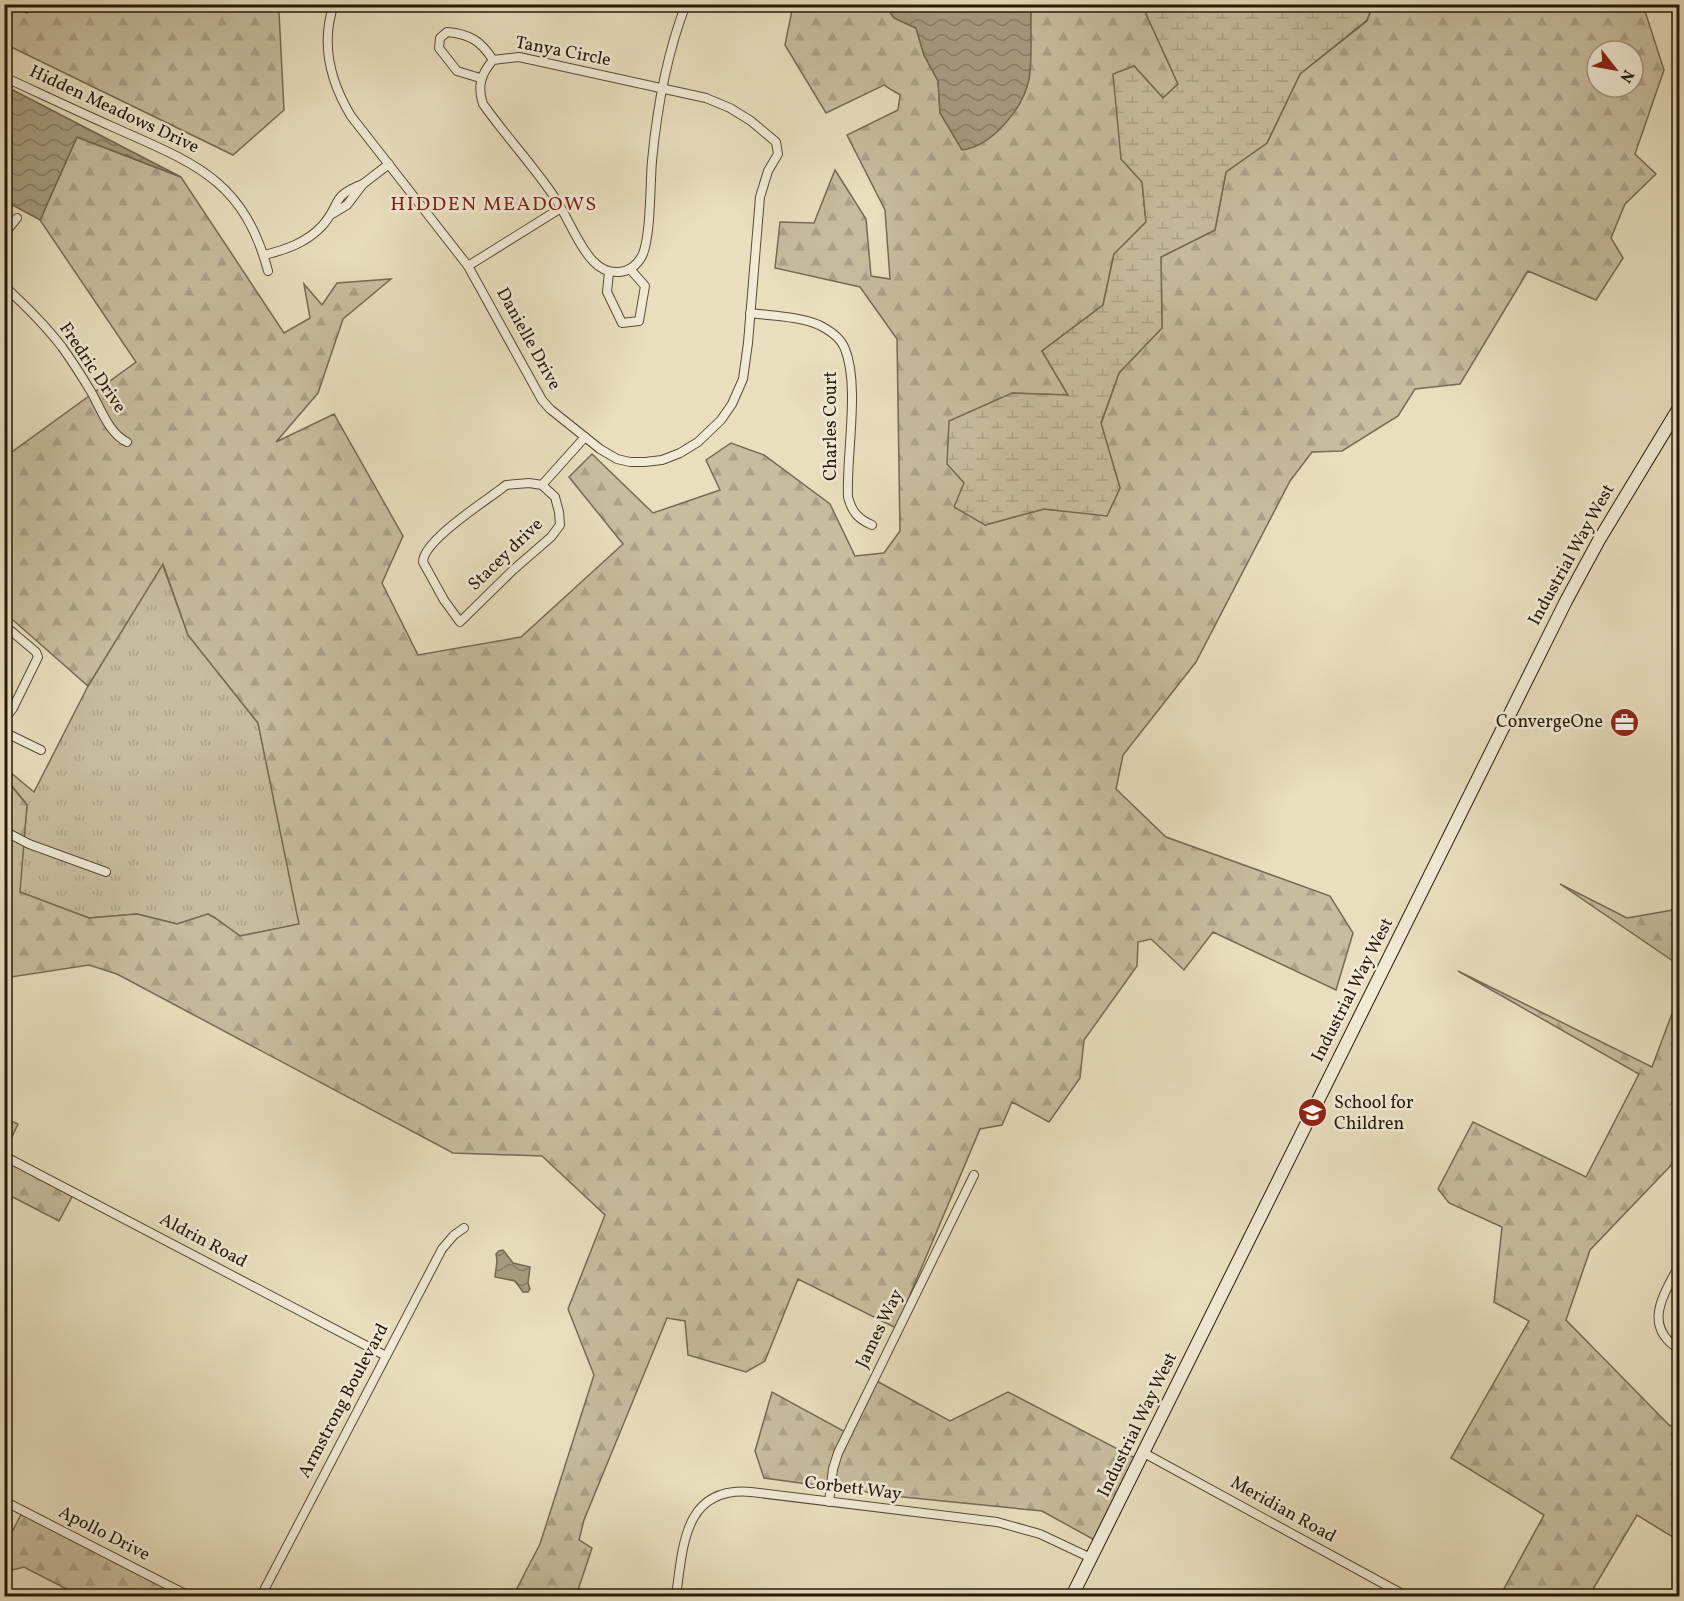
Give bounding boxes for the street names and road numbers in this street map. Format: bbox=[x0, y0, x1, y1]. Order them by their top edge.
street label: Tanya Circle bbox=[513, 30, 613, 74]
street label: Hidden Meadows Drive bbox=[25, 60, 203, 160]
street label: Danielle Drive bbox=[490, 283, 566, 395]
street label: Fredric Drive bbox=[52, 318, 132, 418]
street label: Charles Court bbox=[819, 371, 844, 481]
street label: Industrial Way West bbox=[1523, 480, 1621, 630]
street label: Stacey drive bbox=[463, 513, 549, 597]
street label: Industrial Way West bbox=[1306, 914, 1400, 1066]
street label: Aldrin Road bbox=[155, 1207, 251, 1275]
street label: James Way bbox=[850, 1285, 910, 1373]
street label: Armstrong Boulevard bbox=[293, 1319, 395, 1483]
street label: Industrial Way West bbox=[1092, 1348, 1184, 1502]
street label: Corbett Way bbox=[803, 1471, 903, 1507]
street label: Meridian Road bbox=[1226, 1471, 1340, 1549]
street label: Apollo Drive bbox=[54, 1500, 154, 1568]

